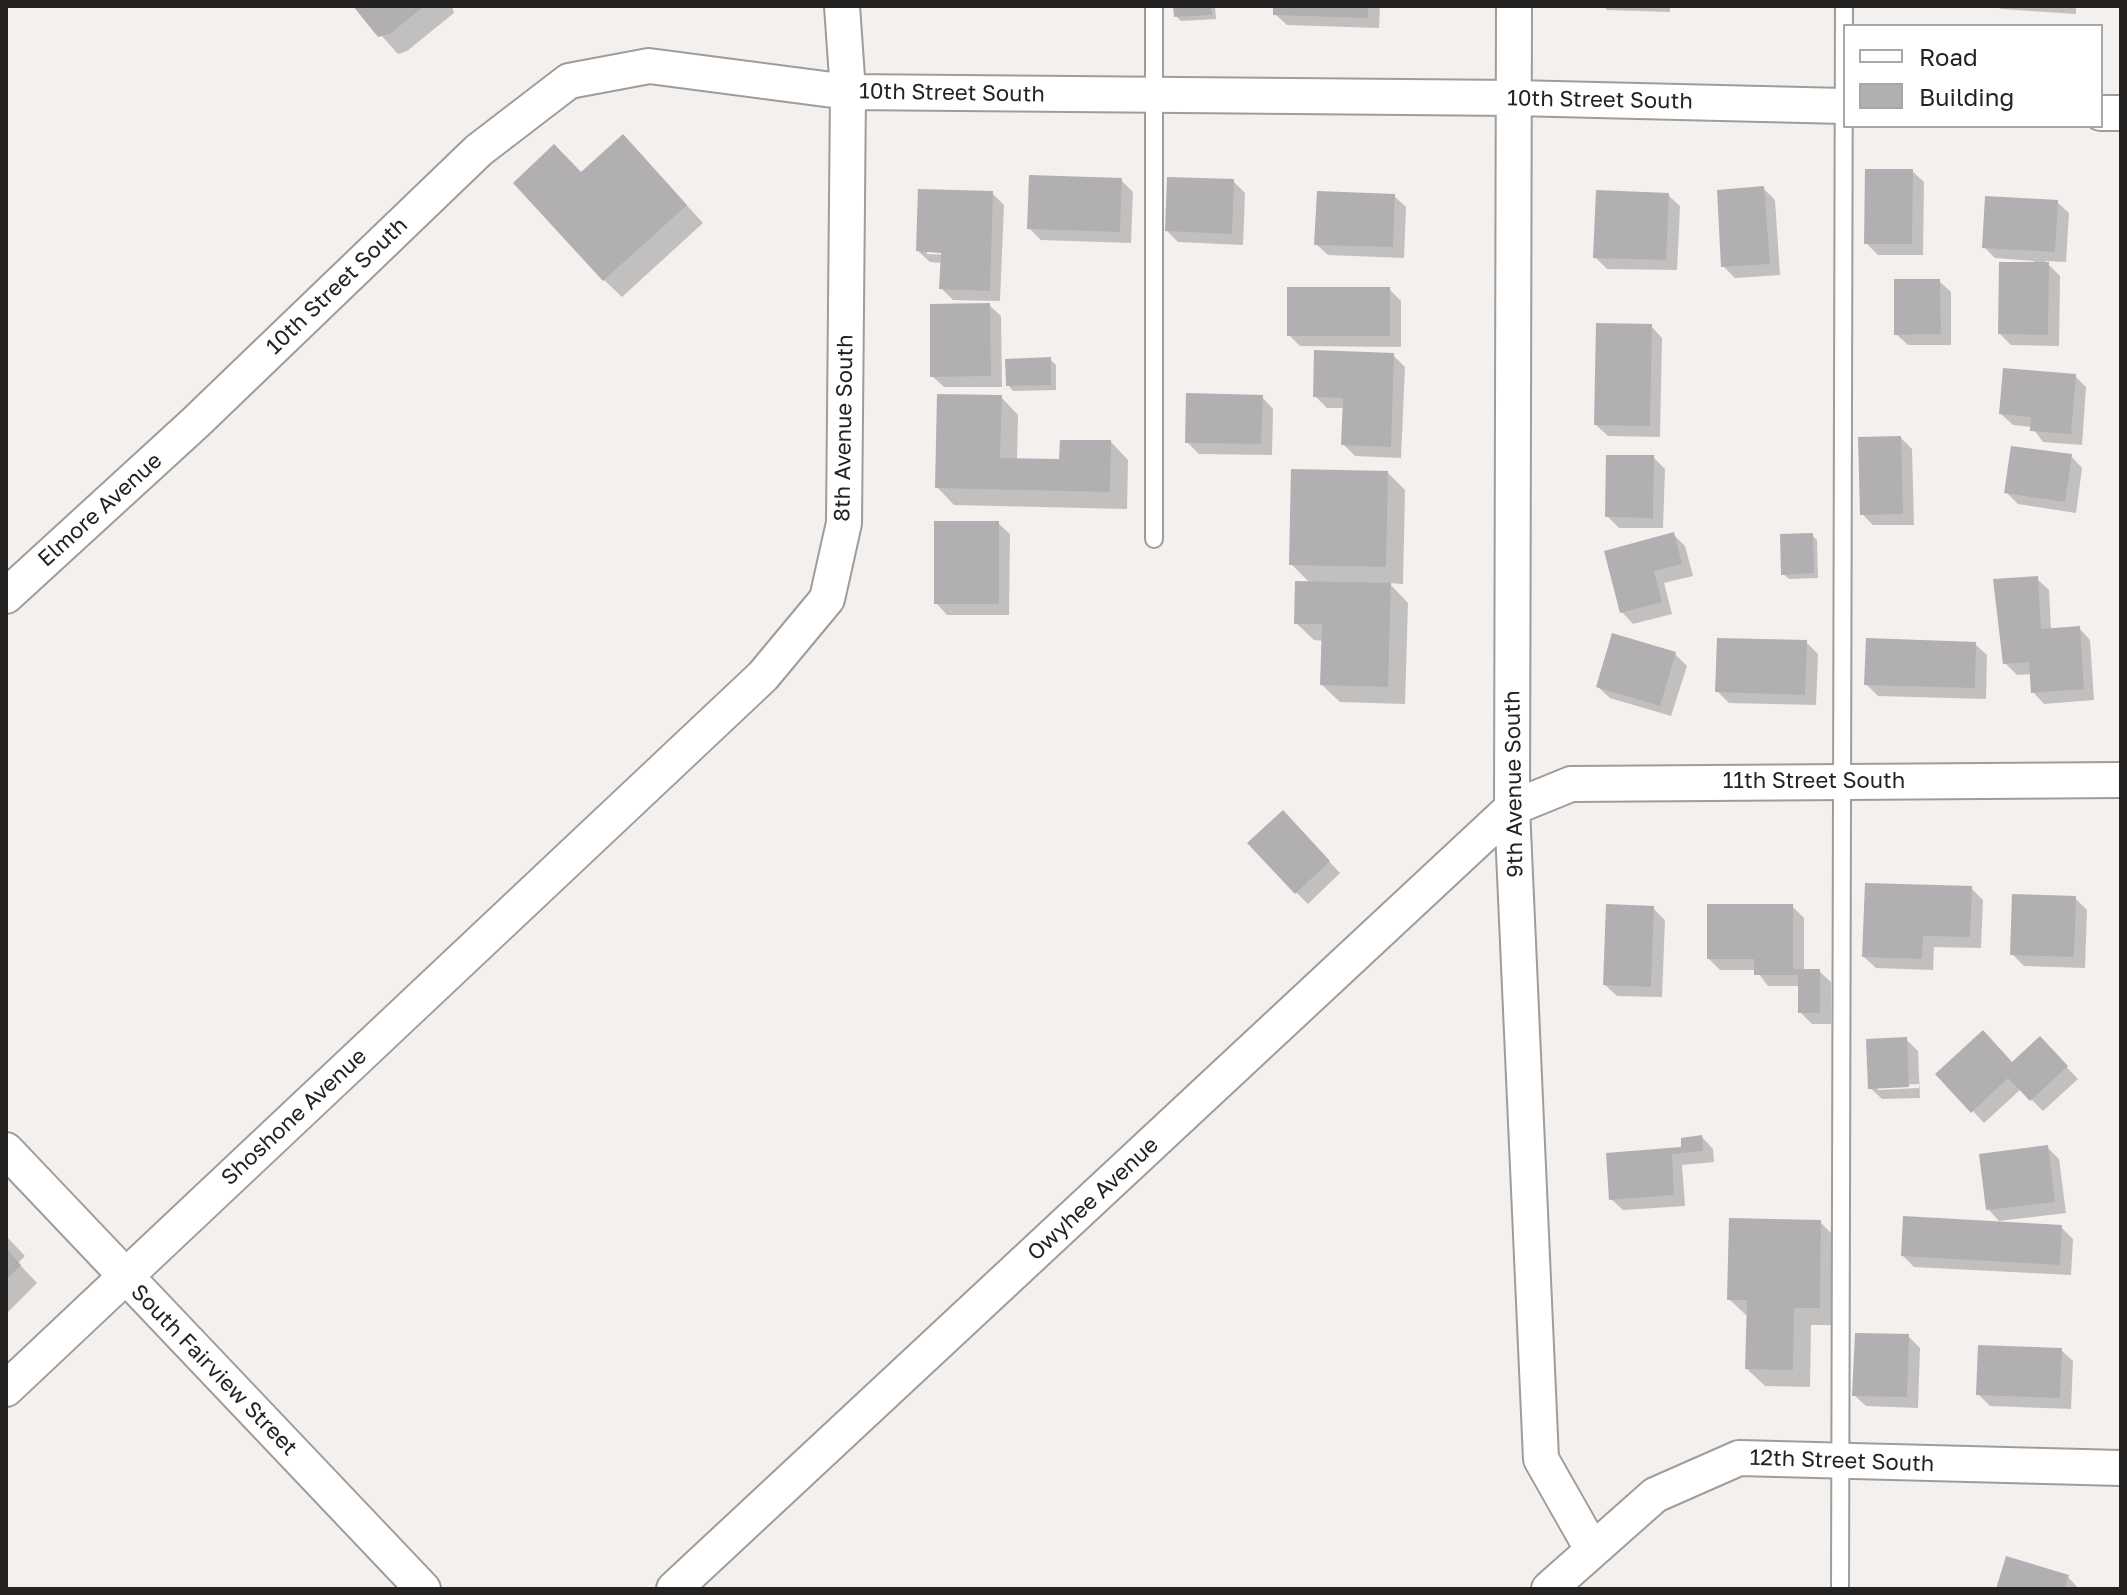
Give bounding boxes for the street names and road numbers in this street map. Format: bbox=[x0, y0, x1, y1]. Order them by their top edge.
street label: 10th Street South bbox=[859, 78, 1045, 108]
street label: 10th Street South bbox=[1507, 85, 1693, 115]
street label: 10th Street South bbox=[261, 212, 413, 360]
street label: 8th Avenue South bbox=[829, 334, 859, 522]
street label: Elmore Avenue bbox=[33, 448, 167, 572]
street label: 9th Avenue South bbox=[1499, 690, 1529, 878]
street label: 11th Street South bbox=[1723, 768, 1905, 794]
street label: Shoshone Avenue bbox=[216, 1043, 372, 1191]
street label: Owyhee Avenue bbox=[1022, 1132, 1164, 1266]
street label: South Fairview Street bbox=[125, 1279, 303, 1461]
street label: 12th Street South bbox=[1749, 1445, 1935, 1477]

